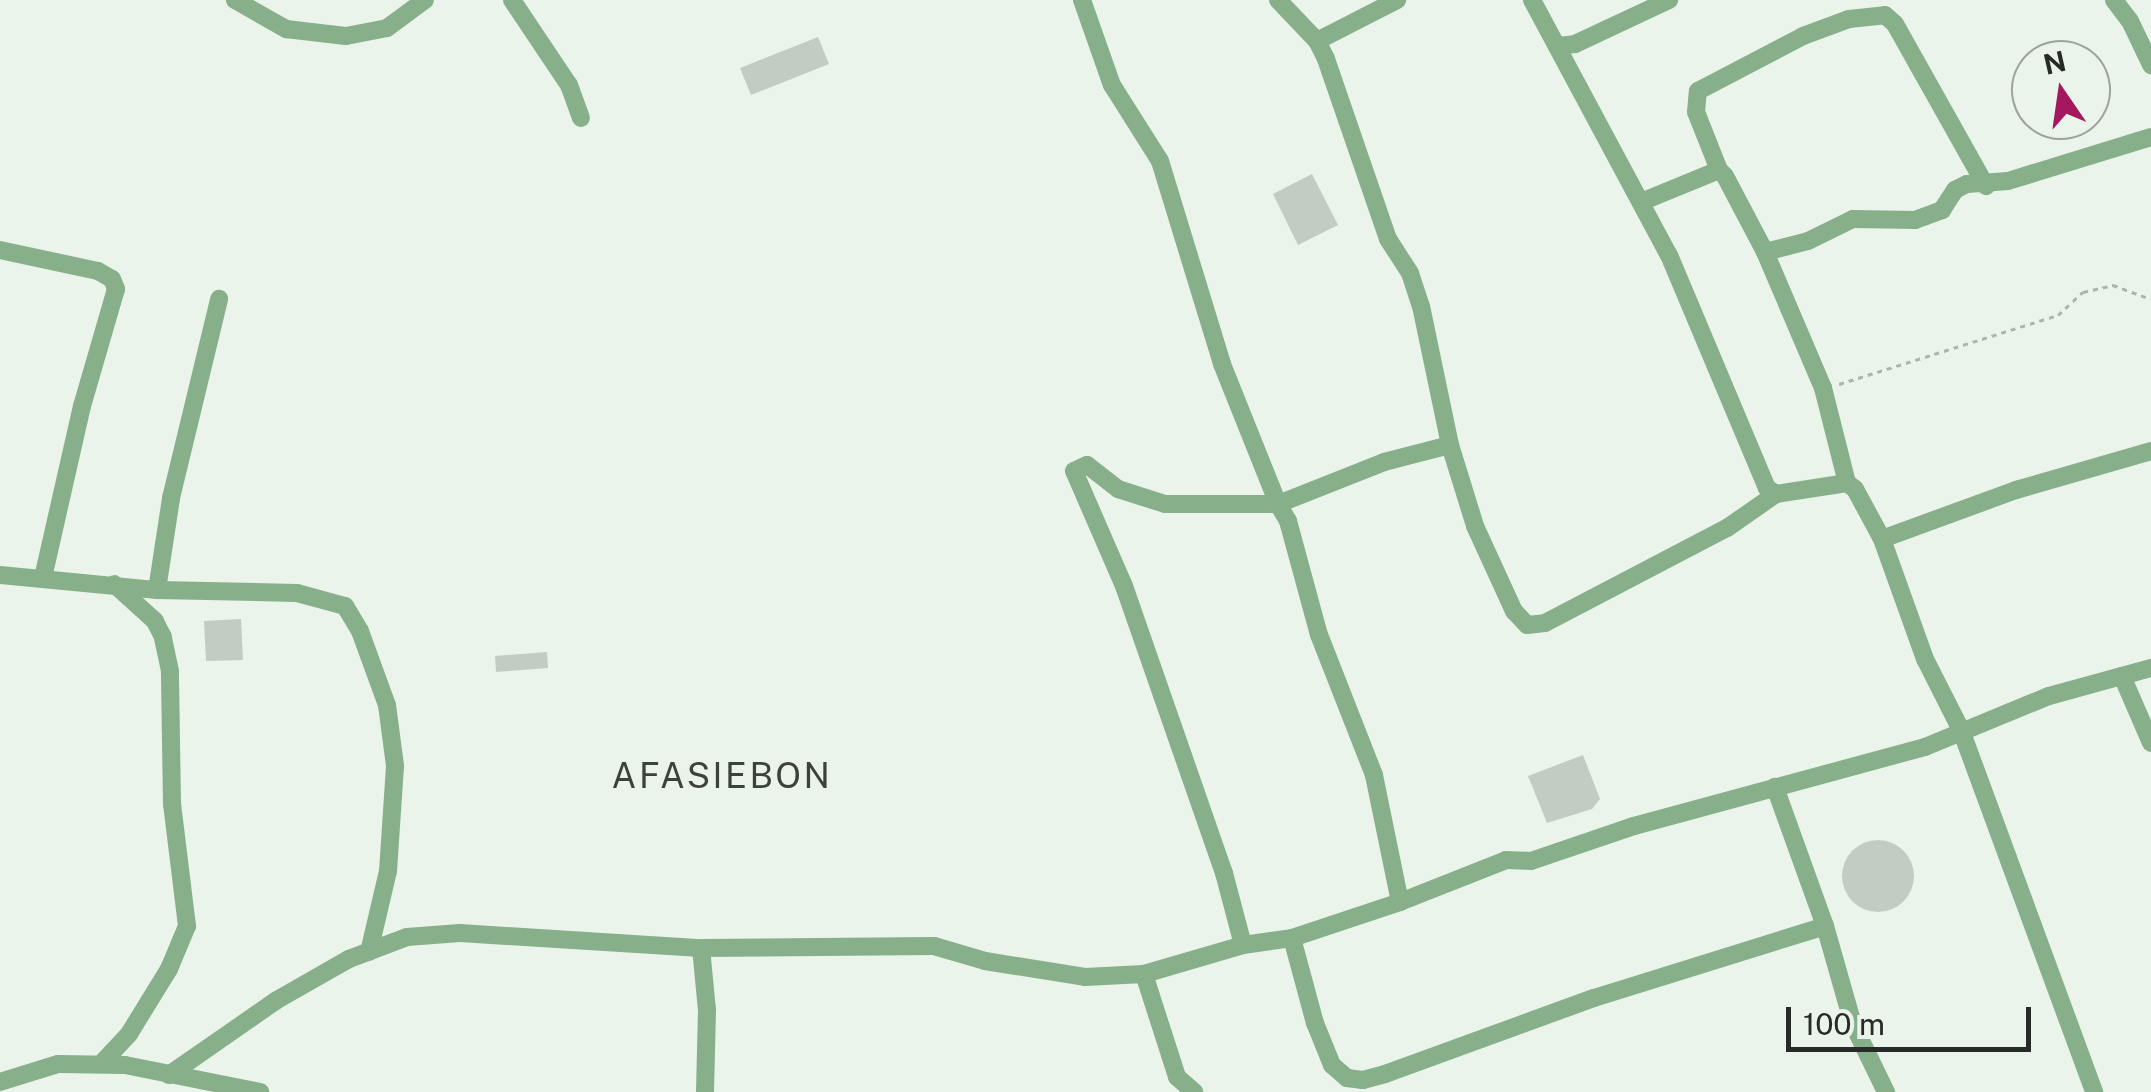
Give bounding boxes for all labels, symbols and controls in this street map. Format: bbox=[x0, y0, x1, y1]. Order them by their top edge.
north arrow bbox=[2011, 40, 2111, 140]
text: N bbox=[2040, 44, 2069, 81]
district label: AFASIEBON bbox=[612, 755, 832, 797]
scale bar bbox=[1791, 987, 2036, 1049]
text: 100 m bbox=[1803, 1006, 1885, 1042]

